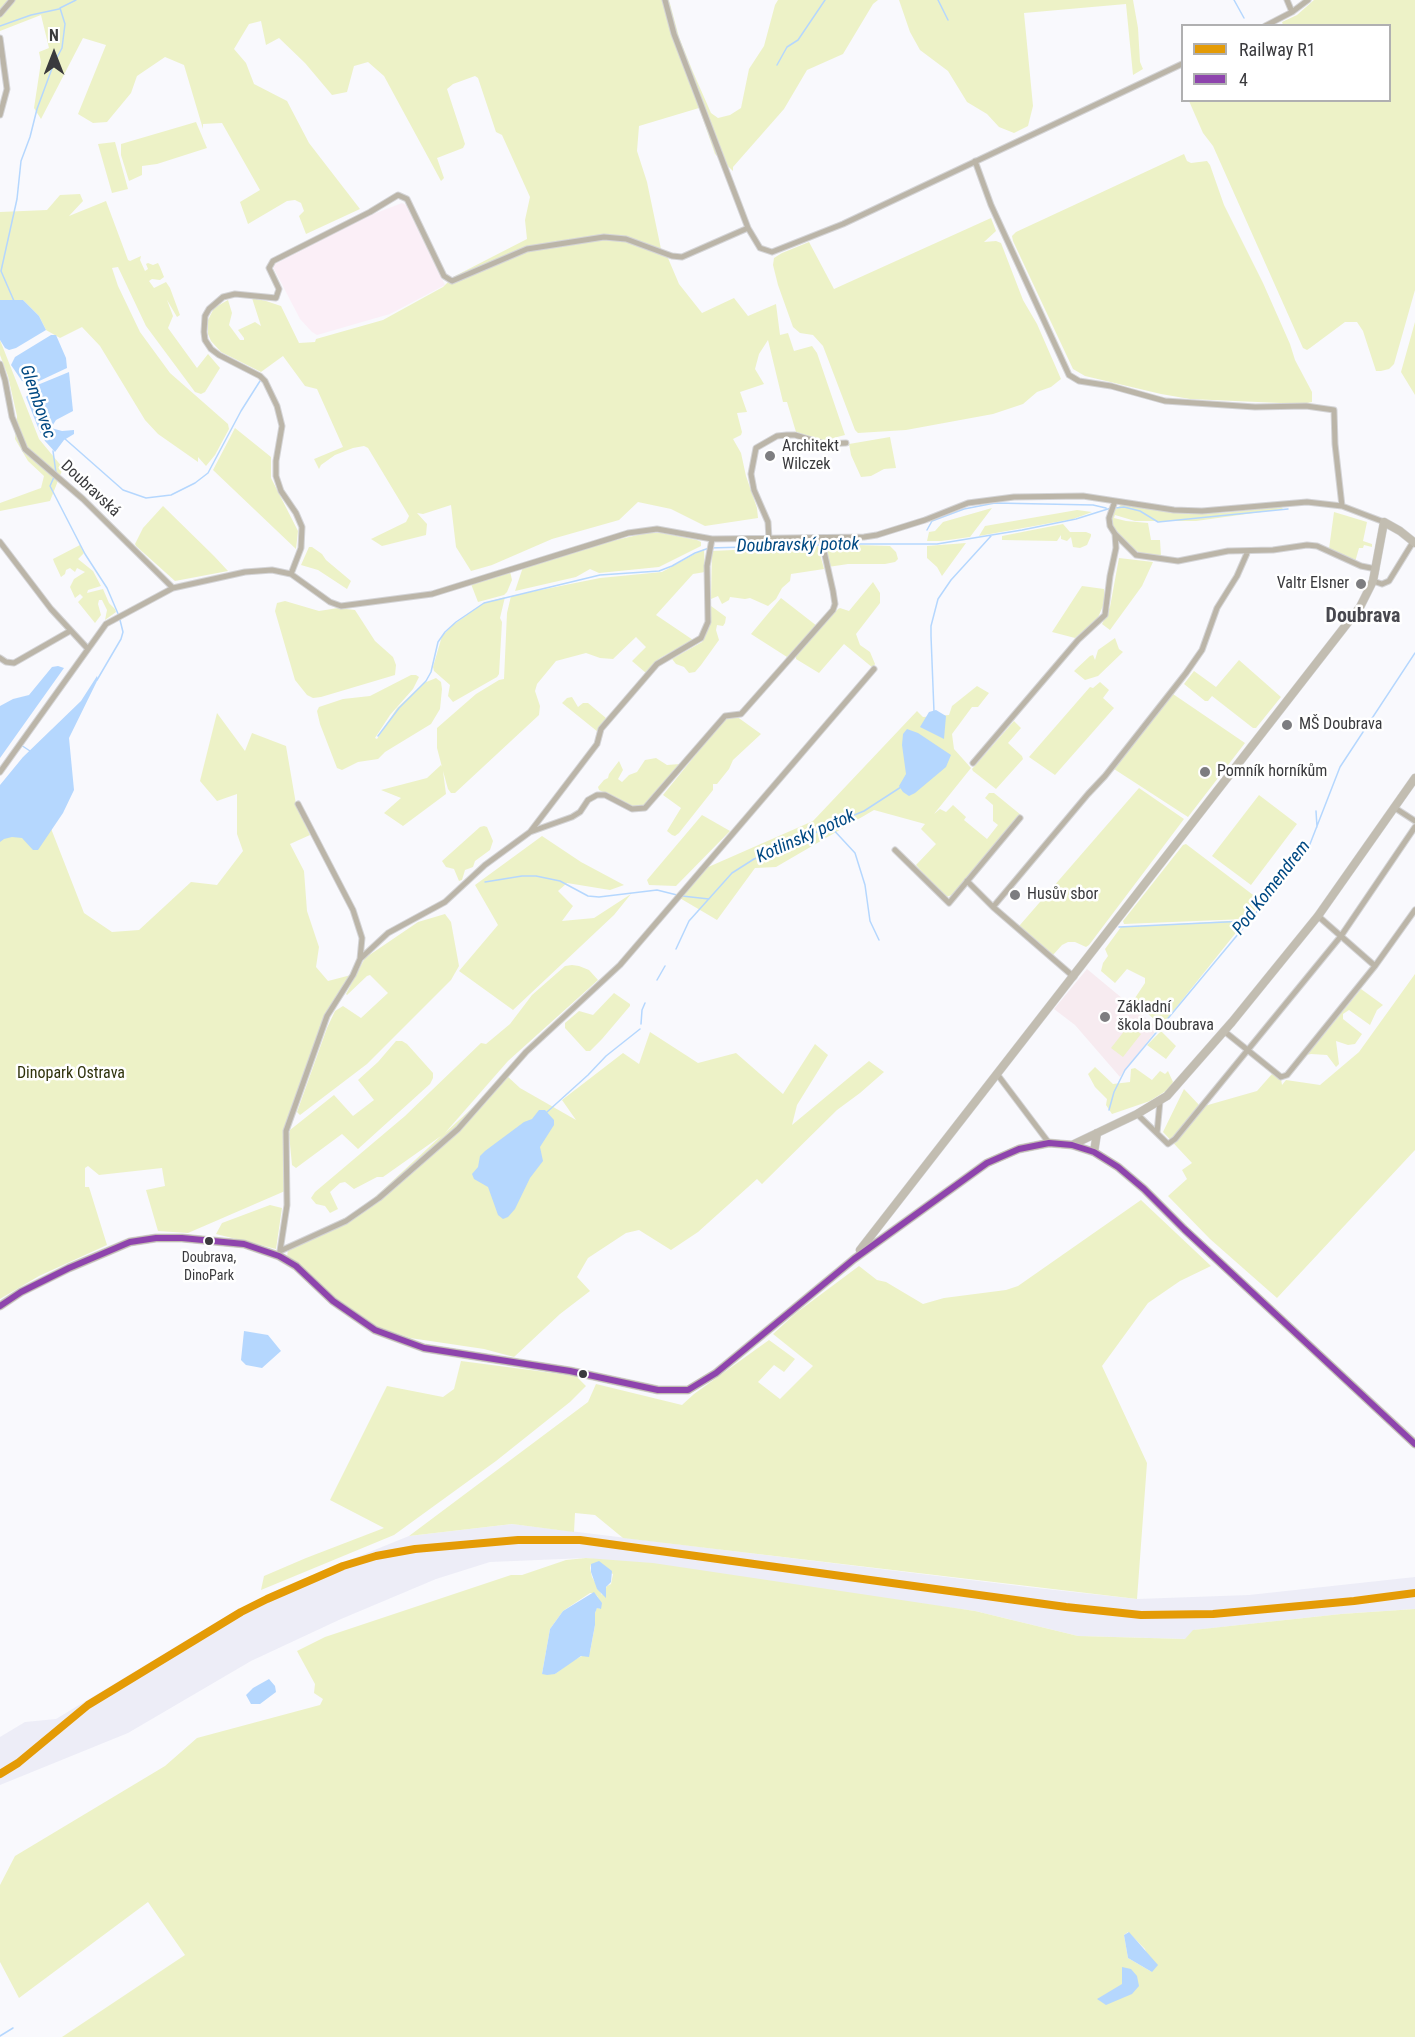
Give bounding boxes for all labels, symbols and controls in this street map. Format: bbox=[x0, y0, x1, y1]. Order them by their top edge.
north arrow bbox=[24, 24, 84, 84]
legend bbox=[1181, 24, 1391, 102]
text: N bbox=[49, 26, 59, 45]
text: Railway R1 bbox=[1239, 39, 1316, 60]
text: 4 bbox=[1239, 69, 1248, 90]
water label: Glembovec bbox=[14, 362, 60, 442]
place label: Architekt Wilczek bbox=[782, 437, 839, 475]
marker: Architekt Wilczek bbox=[763, 449, 777, 463]
street label: Doubravská bbox=[56, 457, 124, 521]
water label: Doubravský potok bbox=[736, 534, 860, 558]
place label: Valtr Elsner bbox=[1277, 574, 1349, 594]
marker: Valtr Elsner bbox=[1354, 577, 1368, 591]
district label: Doubrava bbox=[1326, 605, 1400, 629]
place label: MŠ Doubrava bbox=[1299, 715, 1382, 735]
marker: MŠ Doubrava bbox=[1280, 718, 1294, 732]
place label: Pomník horníkům bbox=[1217, 762, 1327, 782]
marker: Pomník horníkům bbox=[1198, 765, 1212, 779]
water label: Kotlinský potok bbox=[753, 806, 859, 868]
water label: Pod Komendrem bbox=[1228, 836, 1316, 940]
place label: Husův sbor bbox=[1027, 885, 1098, 905]
marker: Husův sbor bbox=[1008, 888, 1022, 902]
place label: Základní škola Doubrava bbox=[1117, 998, 1214, 1036]
marker: Základní škola Doubrava bbox=[1098, 1010, 1112, 1024]
park label: Dinopark Ostrava bbox=[17, 1064, 125, 1084]
marker: Doubrava, DinoPark bbox=[203, 1235, 215, 1247]
place label: Doubrava, DinoPark bbox=[182, 1250, 236, 1282]
unlabelled marker bbox=[577, 1368, 589, 1380]

